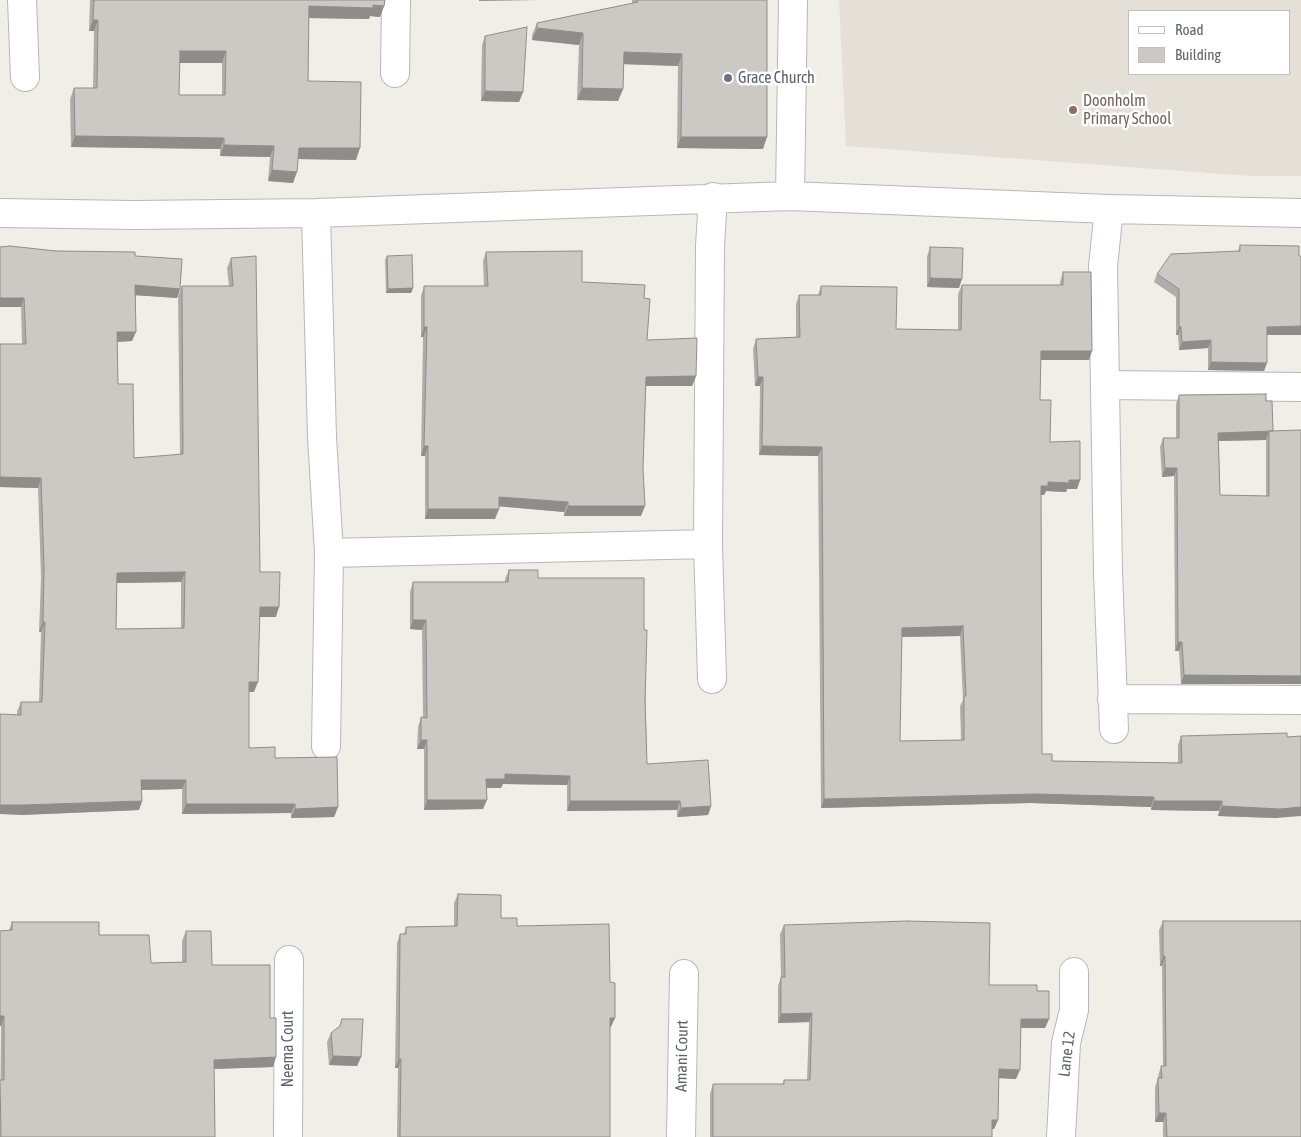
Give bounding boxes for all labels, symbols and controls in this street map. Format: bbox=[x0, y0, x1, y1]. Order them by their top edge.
legend bbox=[1128, 10, 1291, 75]
text: Road bbox=[1175, 21, 1204, 38]
text: Building bbox=[1175, 46, 1221, 63]
place label: Grace Church bbox=[738, 68, 815, 88]
marker: Grace Church bbox=[722, 72, 734, 84]
place label: Doonholm Primary School bbox=[1083, 91, 1171, 129]
marker: Doonholm Primary School bbox=[1067, 104, 1079, 116]
street label: Neema Court bbox=[278, 1011, 298, 1087]
street label: Amani Court bbox=[672, 1020, 692, 1092]
street label: Lane 12 bbox=[1055, 1030, 1079, 1078]

